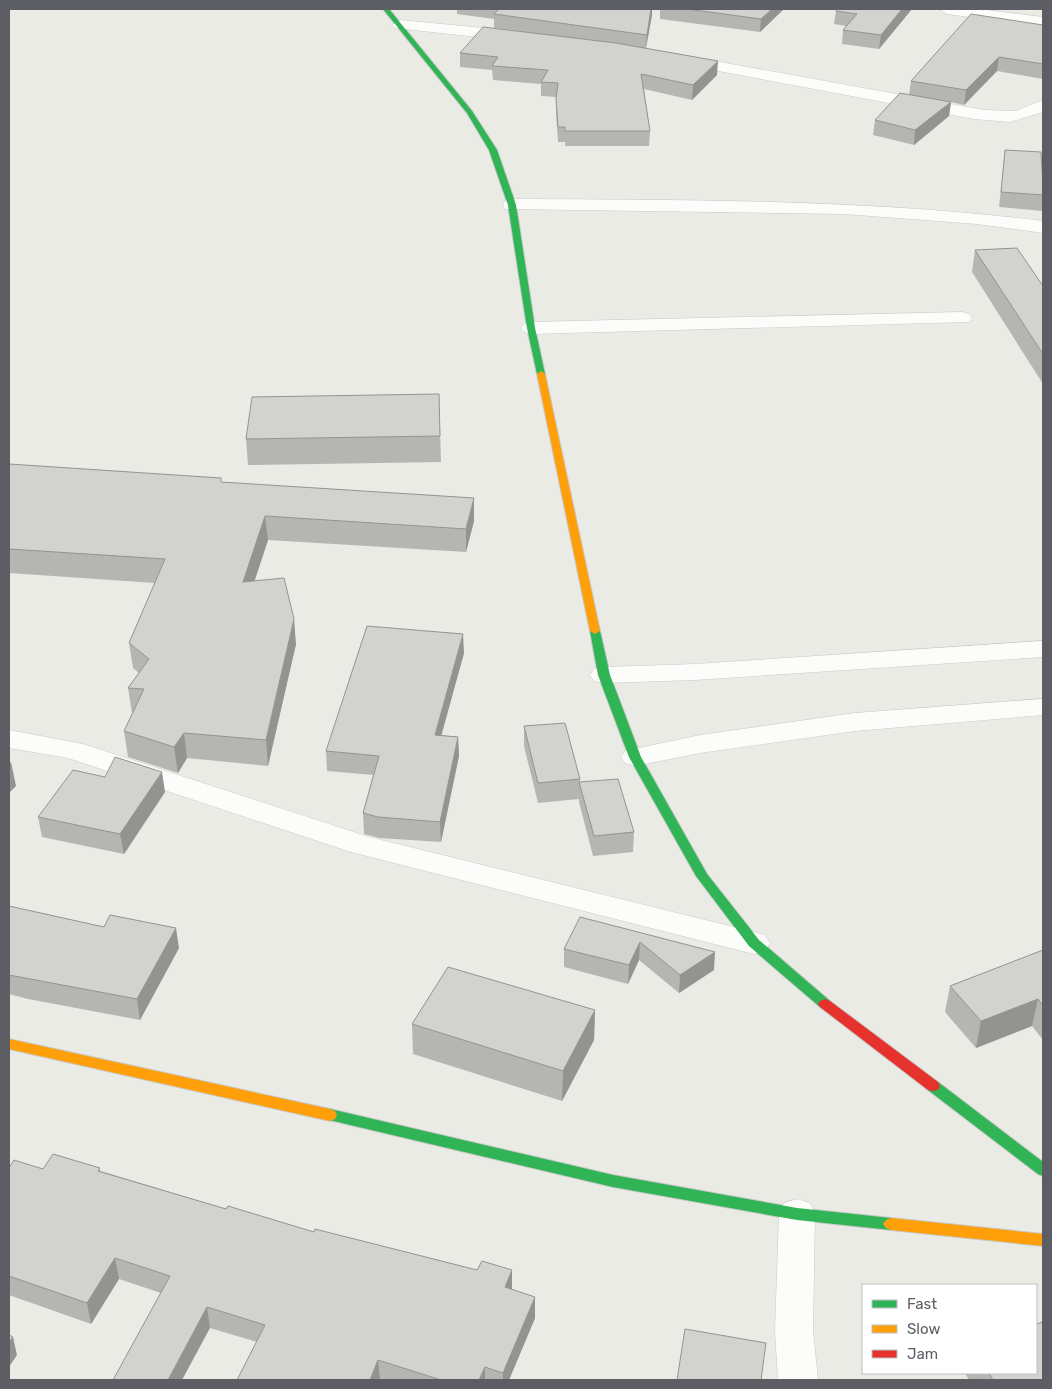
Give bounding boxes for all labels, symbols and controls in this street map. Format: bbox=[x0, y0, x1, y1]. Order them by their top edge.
legend bbox=[862, 1284, 1037, 1374]
text: Fast bbox=[907, 1295, 937, 1313]
text: Slow bbox=[907, 1320, 940, 1338]
text: Jam bbox=[907, 1345, 938, 1363]

